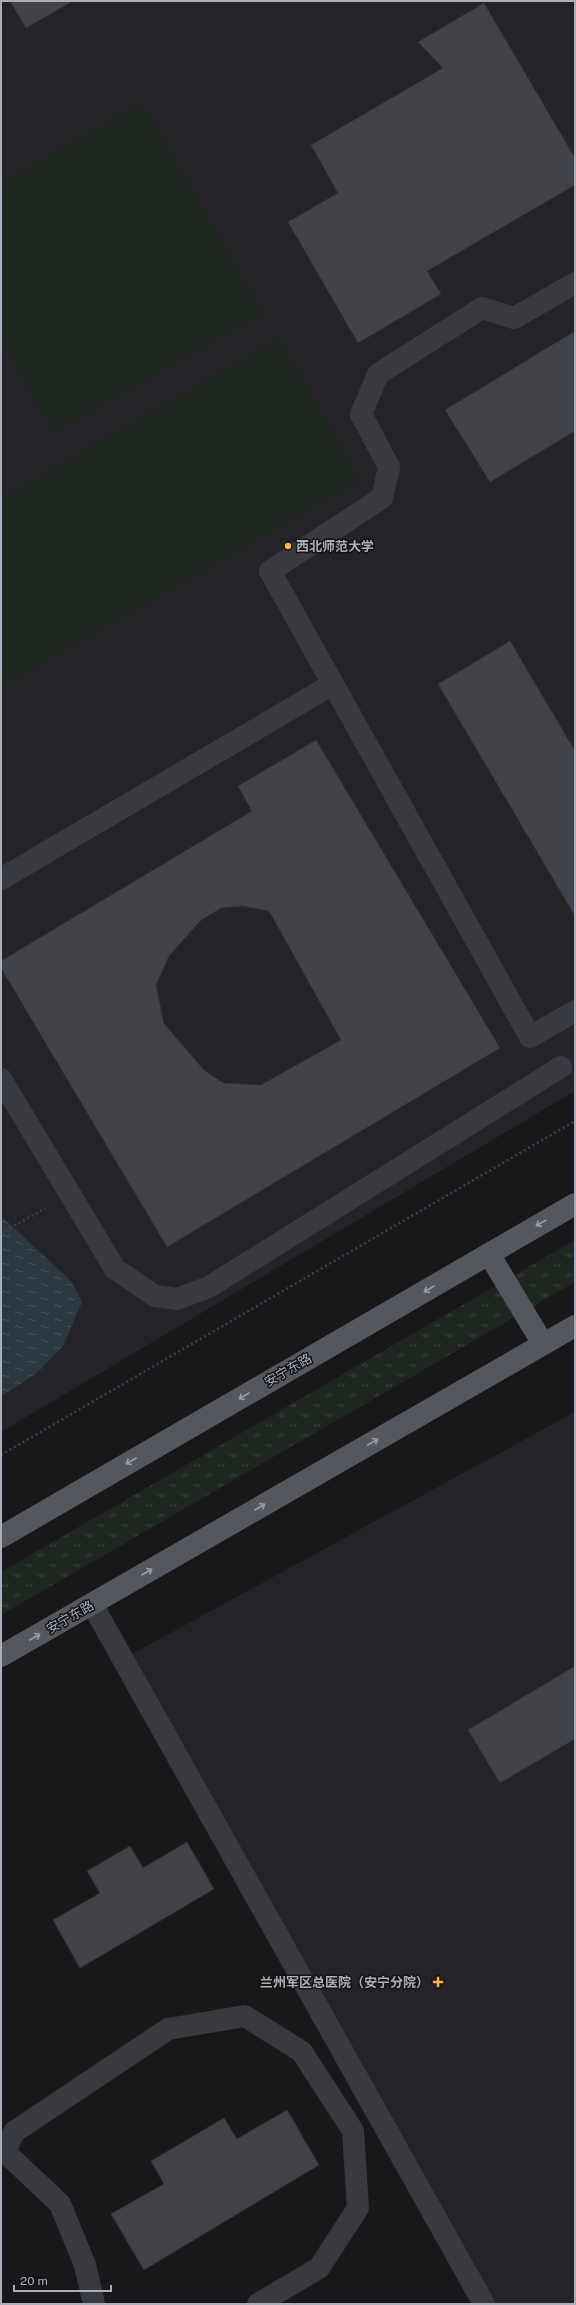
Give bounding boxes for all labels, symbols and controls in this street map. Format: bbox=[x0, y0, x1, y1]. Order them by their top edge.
place label: 西北师范大学 bbox=[296, 539, 374, 554]
marker: 西北师范大学 bbox=[283, 541, 293, 551]
one-way arrow bbox=[535, 1220, 547, 1228]
one-way arrow bbox=[423, 1285, 435, 1293]
street label: 安宁东路 bbox=[262, 1351, 314, 1389]
one-way arrow bbox=[238, 1393, 250, 1401]
one-way arrow bbox=[367, 1438, 379, 1446]
one-way arrow bbox=[125, 1458, 137, 1466]
one-way arrow bbox=[254, 1503, 266, 1511]
one-way arrow bbox=[141, 1568, 153, 1576]
street label: 安宁东路 bbox=[44, 1598, 96, 1636]
one-way arrow bbox=[29, 1632, 41, 1640]
place label: 兰州军区总医院（安宁分院） bbox=[260, 1975, 429, 1990]
marker: 兰州军区总医院（安宁分院） bbox=[432, 1976, 444, 1988]
scale bar bbox=[14, 2267, 111, 2293]
text: 20 m bbox=[20, 2274, 48, 2288]

